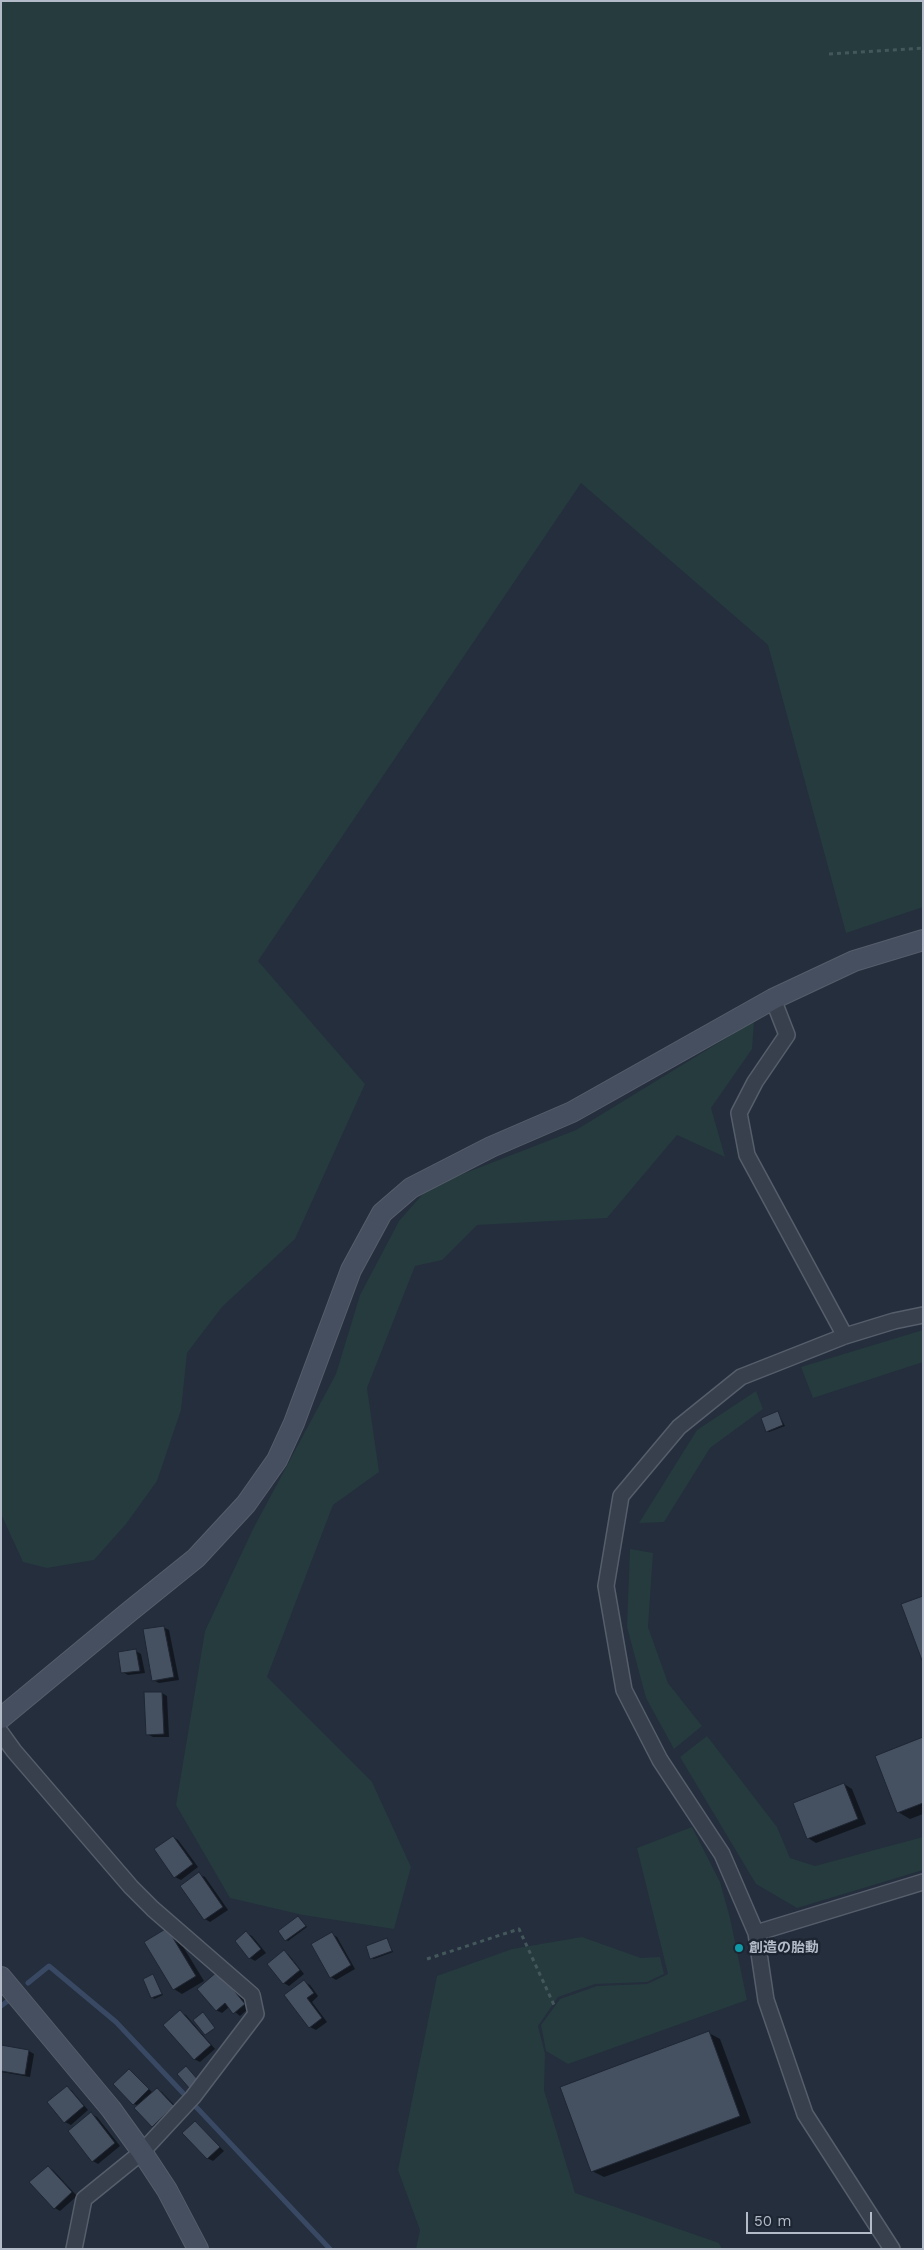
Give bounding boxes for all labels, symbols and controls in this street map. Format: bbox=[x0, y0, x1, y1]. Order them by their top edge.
place label: 創造の胎動 bbox=[749, 1940, 819, 1956]
marker: 創造の胎動 bbox=[733, 1942, 745, 1954]
scale bar bbox=[749, 2202, 875, 2234]
text: 50 m bbox=[754, 2212, 791, 2230]

